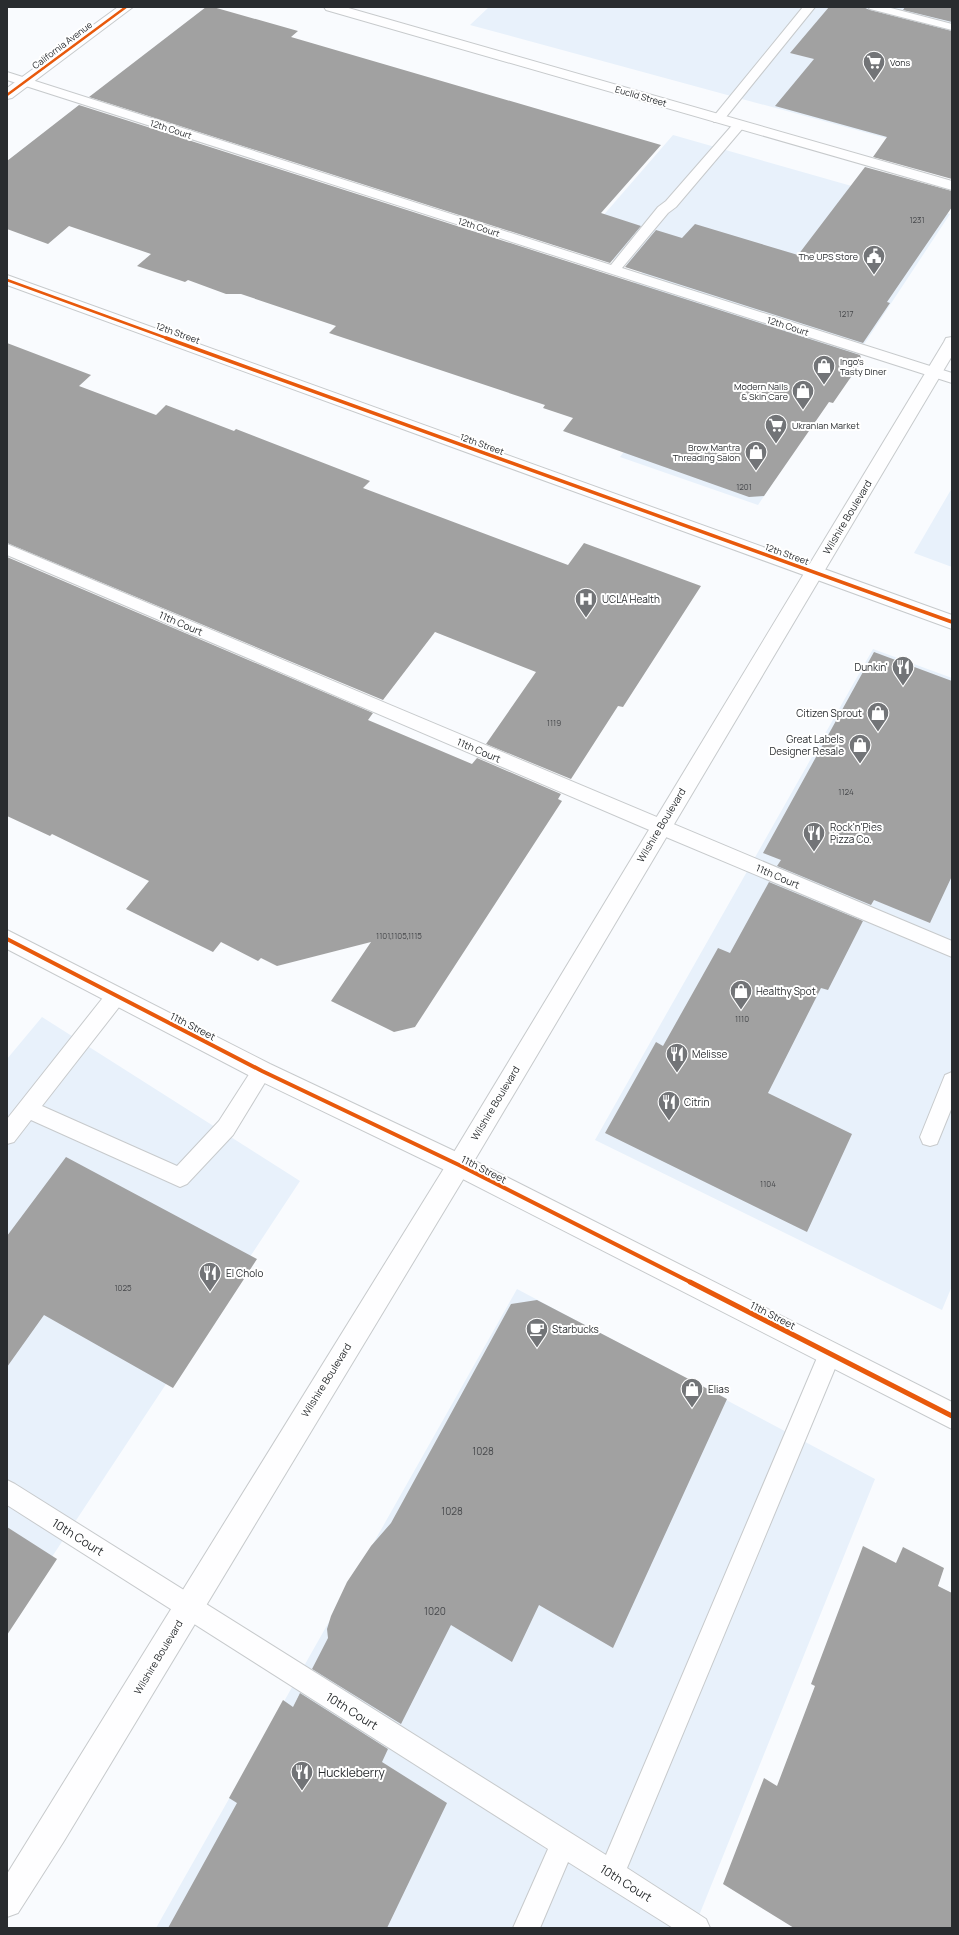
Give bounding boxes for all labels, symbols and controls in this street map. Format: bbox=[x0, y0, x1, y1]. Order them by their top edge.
street label: California Avenue bbox=[29, 18, 95, 72]
supermarket icon: Vons bbox=[861, 49, 887, 82]
place label: Vons bbox=[890, 56, 911, 69]
street label: Euclid Street bbox=[614, 82, 669, 110]
street label: 12th Court bbox=[148, 116, 194, 142]
street label: 12th Court bbox=[456, 214, 502, 240]
house number: 1231 bbox=[909, 214, 925, 225]
public building icon: The UPS Store bbox=[861, 243, 887, 276]
place label: The UPS Store bbox=[798, 250, 858, 263]
house number: 1217 bbox=[839, 308, 853, 319]
street label: 12th Court bbox=[765, 313, 811, 339]
street label: 12th Street bbox=[154, 319, 202, 347]
shop icon: Ingo's Tasty Diner bbox=[811, 353, 837, 386]
place label: Ingo's Tasty Diner bbox=[840, 355, 887, 378]
shop icon: Modern Nails & Skin Care bbox=[790, 378, 816, 411]
place label: Modern Nails & Skin Care bbox=[734, 380, 788, 403]
supermarket icon: Ukranian Market bbox=[763, 412, 789, 445]
place label: Ukranian Market bbox=[792, 419, 860, 432]
street label: 12th Street bbox=[458, 430, 506, 458]
shop icon: Brow Mantra Threading Salon bbox=[743, 439, 769, 472]
place label: Brow Mantra Threading Salon bbox=[673, 441, 740, 464]
street label: Wilshire Boulevard bbox=[819, 477, 875, 557]
house number: 1201 bbox=[736, 481, 752, 492]
street label: 12th Street bbox=[763, 540, 811, 568]
hospital icon: UCLA Health bbox=[573, 586, 599, 619]
place label: UCLA Health bbox=[602, 592, 660, 606]
street label: 11th Court bbox=[157, 607, 205, 639]
restaurant icon: Dunkin' bbox=[890, 654, 916, 687]
place label: Dunkin' bbox=[854, 660, 888, 674]
shop icon: Citizen Sprout bbox=[865, 700, 891, 733]
place label: Citizen Sprout bbox=[796, 706, 862, 720]
house number: 1119 bbox=[547, 717, 561, 728]
place label: Great Labels Designer Resale bbox=[769, 732, 844, 758]
shop icon: Great Labels Designer Resale bbox=[847, 732, 873, 765]
street label: 11th Court bbox=[455, 734, 503, 766]
street label: Wilshire Boulevard bbox=[633, 785, 689, 865]
house number: 1124 bbox=[838, 786, 854, 797]
restaurant icon: Rock'n'Pies Pizza Co. bbox=[801, 820, 827, 853]
place label: Rock'n'Pies Pizza Co. bbox=[830, 820, 882, 846]
street label: 11th Court bbox=[754, 860, 802, 892]
house number: 1101,1105,1115 bbox=[376, 930, 422, 941]
shop icon: Healthy Spot bbox=[728, 978, 754, 1011]
place label: Healthy Spot bbox=[756, 984, 816, 998]
street label: 11th Street bbox=[168, 1009, 218, 1043]
house number: 1110 bbox=[735, 1013, 749, 1024]
restaurant icon: Melisse bbox=[664, 1041, 690, 1074]
place label: Melisse bbox=[692, 1047, 727, 1061]
street label: Wilshire Boulevard bbox=[467, 1063, 523, 1143]
restaurant icon: Citrin bbox=[656, 1089, 682, 1122]
place label: Citrin bbox=[684, 1095, 709, 1109]
street label: 11th Street bbox=[459, 1152, 509, 1186]
house number: 1104 bbox=[760, 1178, 776, 1189]
restaurant icon: El Cholo bbox=[197, 1260, 223, 1293]
place label: El Cholo bbox=[226, 1266, 263, 1280]
house number: 1025 bbox=[114, 1282, 132, 1293]
street label: 11th Street bbox=[748, 1298, 798, 1332]
cafe icon: Starbucks bbox=[524, 1316, 550, 1349]
place label: Starbucks bbox=[552, 1322, 599, 1336]
street label: Wilshire Boulevard bbox=[298, 1340, 354, 1420]
shop icon: Elias bbox=[679, 1376, 705, 1409]
place label: Elias bbox=[708, 1382, 729, 1396]
house number: 1028 bbox=[472, 1444, 494, 1458]
house number: 1028 bbox=[441, 1504, 463, 1518]
street label: 10th Court bbox=[49, 1514, 107, 1560]
house number: 1020 bbox=[424, 1604, 446, 1618]
street label: Wilshire Boulevard bbox=[130, 1617, 186, 1697]
street label: 10th Court bbox=[323, 1688, 381, 1734]
restaurant icon: Huckleberry bbox=[289, 1759, 315, 1792]
place label: Huckleberry bbox=[318, 1764, 385, 1781]
street label: 10th Court bbox=[597, 1860, 655, 1906]

